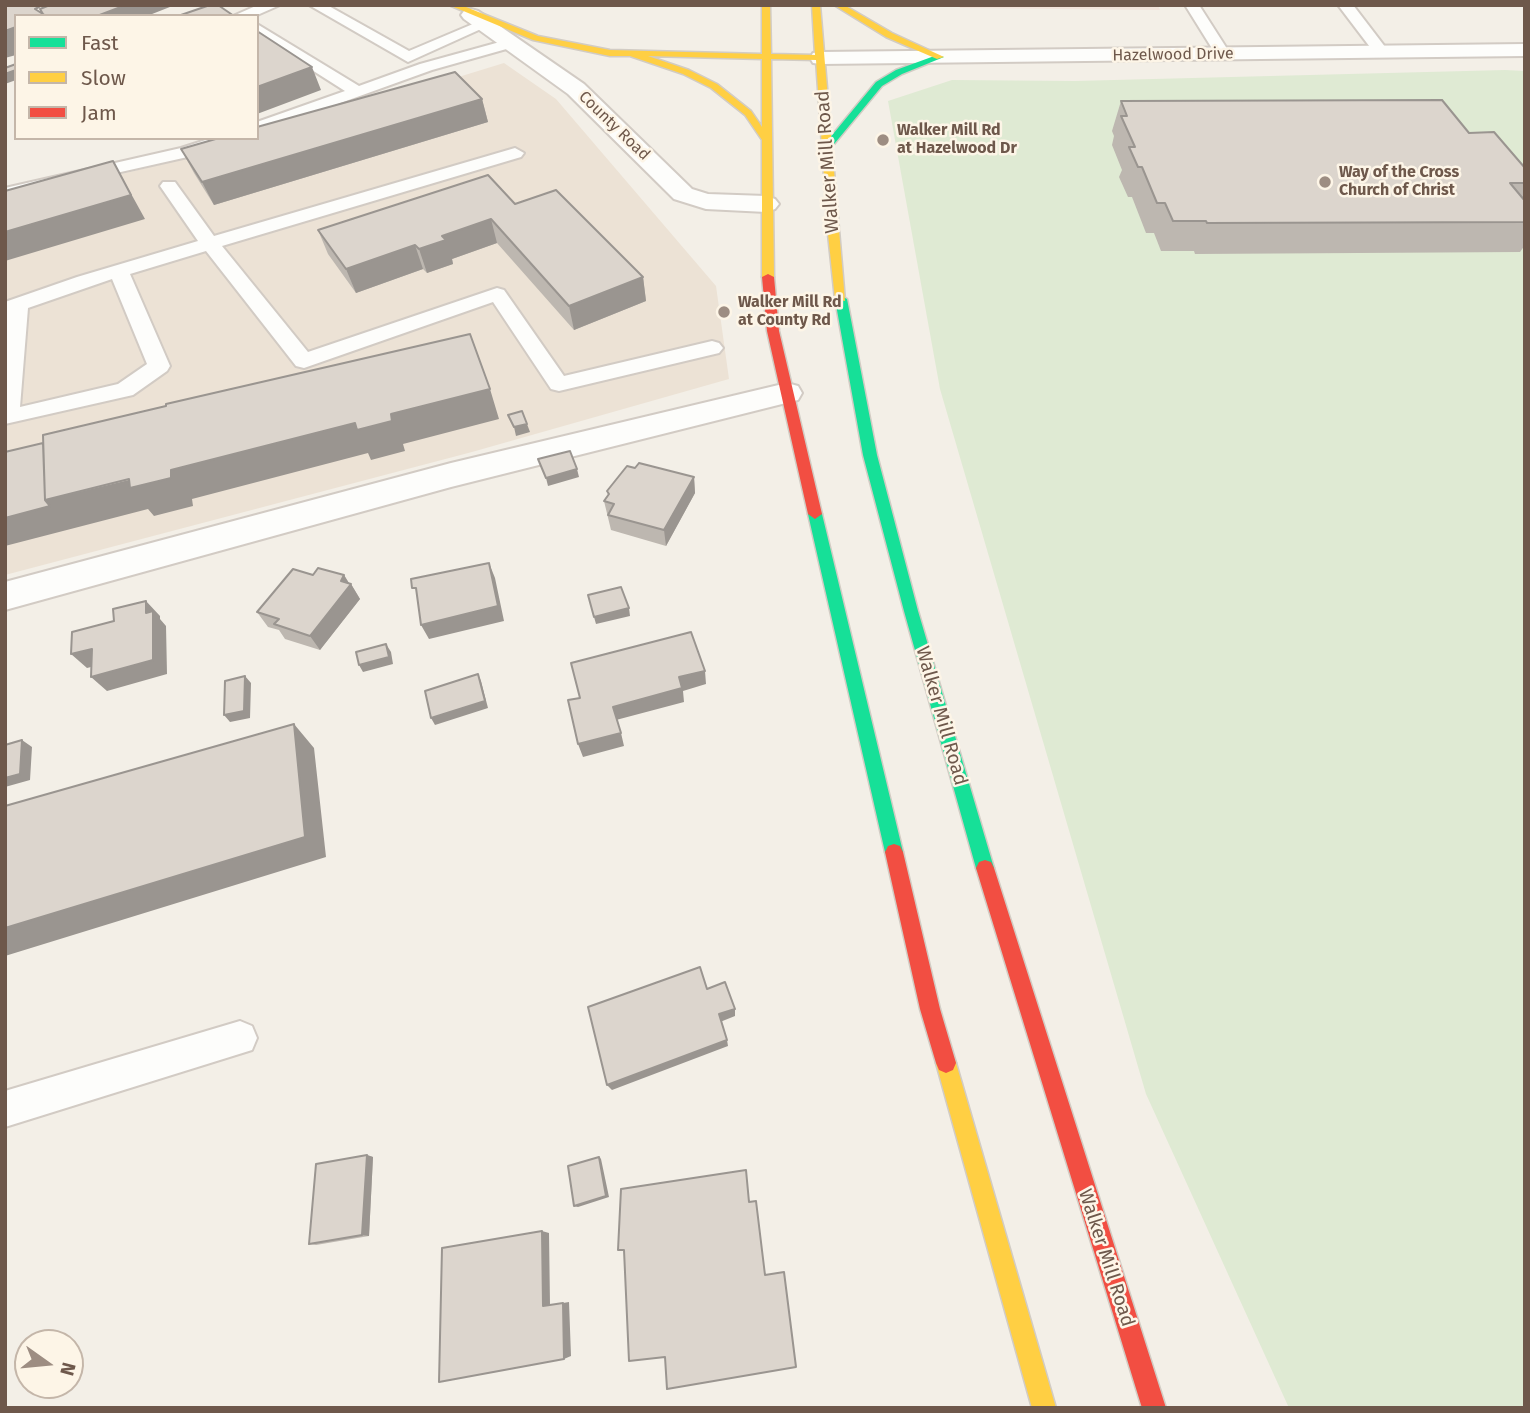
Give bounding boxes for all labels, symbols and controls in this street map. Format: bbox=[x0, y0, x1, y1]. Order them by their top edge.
legend bbox=[14, 14, 259, 140]
text: Fast bbox=[81, 30, 119, 56]
street label: Hazelwood Drive bbox=[1112, 44, 1234, 66]
text: Slow bbox=[81, 65, 126, 91]
street label: County Road bbox=[574, 87, 654, 165]
street label: Walker Mill Road bbox=[812, 90, 844, 234]
text: Jam bbox=[81, 100, 117, 126]
place label: Walker Mill Rd at Hazelwood Dr bbox=[897, 121, 1017, 159]
marker: Walker Mill Rd at Hazelwood Dr bbox=[875, 132, 891, 148]
place label: Way of the Cross Church of Christ bbox=[1339, 163, 1459, 201]
marker: Way of the Cross Church of Christ bbox=[1317, 174, 1333, 190]
place label: Walker Mill Rd at County Rd bbox=[738, 293, 842, 331]
marker: Walker Mill Rd at County Rd bbox=[716, 304, 732, 320]
street label: Walker Mill Road bbox=[910, 644, 972, 788]
street label: Walker Mill Road bbox=[1073, 1186, 1139, 1330]
north arrow bbox=[14, 1329, 84, 1399]
text: N bbox=[55, 1360, 81, 1378]

